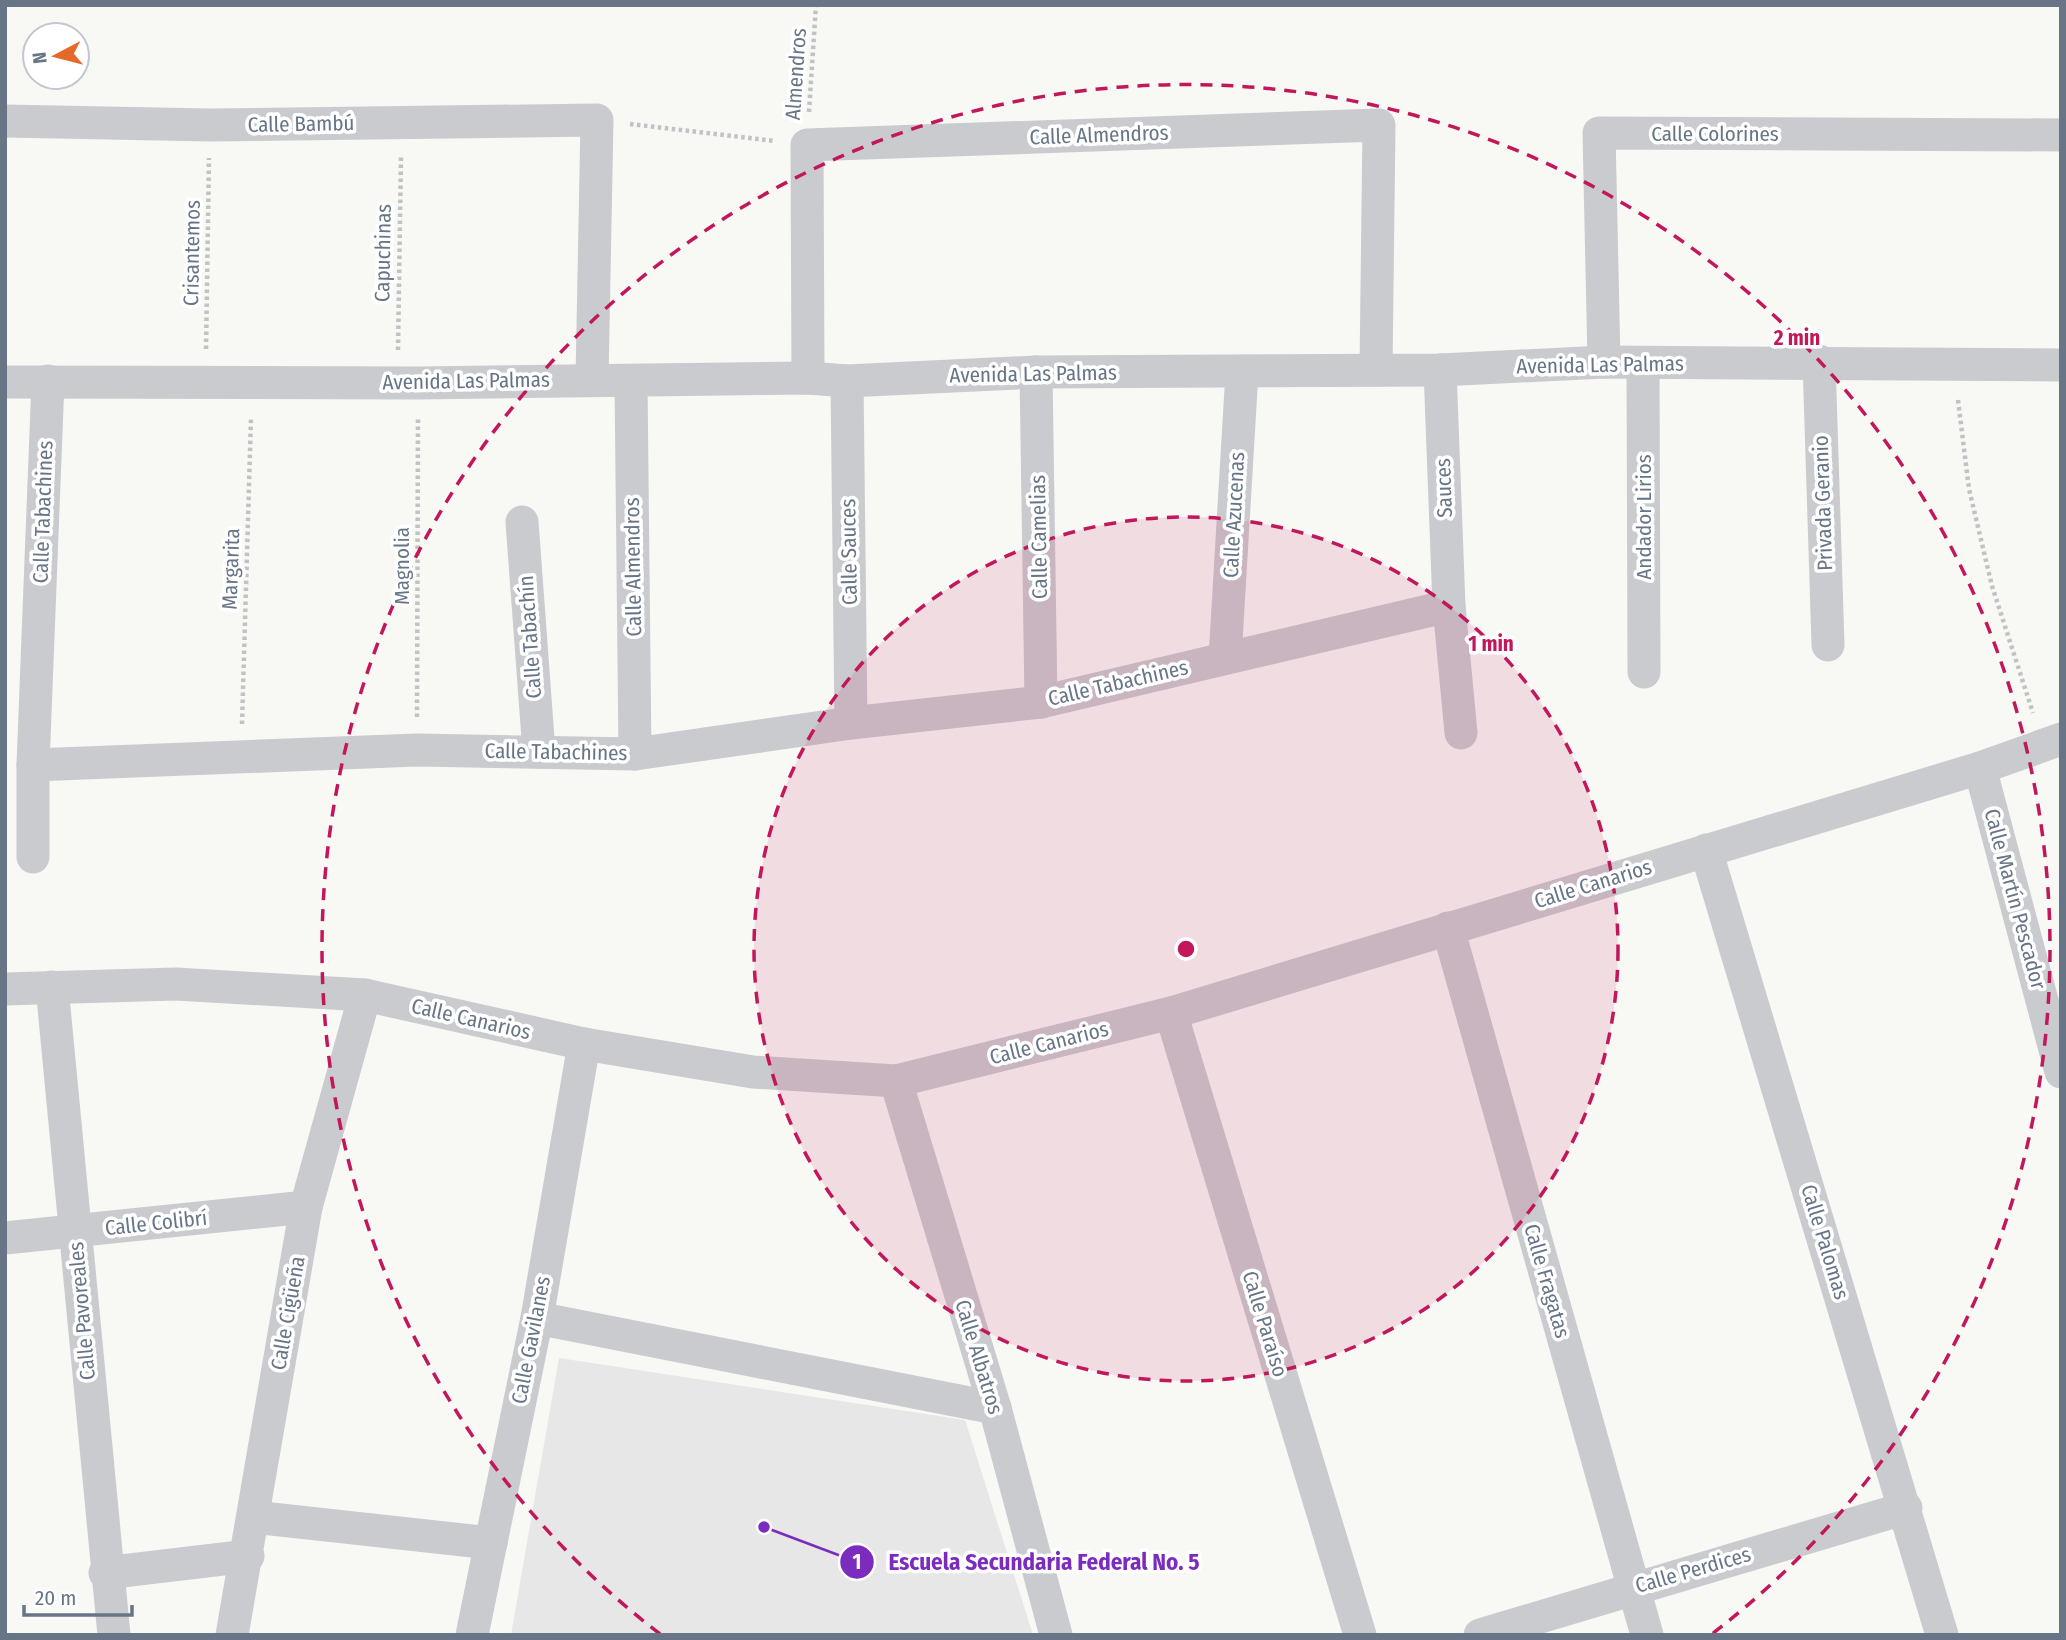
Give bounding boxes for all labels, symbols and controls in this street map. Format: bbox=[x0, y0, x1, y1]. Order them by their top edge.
north arrow bbox=[21, 21, 91, 91]
street label: Almendros bbox=[780, 27, 812, 121]
text: N bbox=[28, 51, 52, 65]
street label: Calle Bambú bbox=[247, 110, 355, 138]
street label: Calle Almendros bbox=[1029, 120, 1169, 150]
street label: Calle Colorines bbox=[1651, 121, 1779, 147]
street label: Crisantemos bbox=[178, 200, 206, 306]
street label: Capuchinas bbox=[369, 204, 397, 302]
text: 2 min bbox=[1773, 325, 1820, 351]
street label: Avenida Las Palmas bbox=[1516, 351, 1684, 379]
street label: Avenida Las Palmas bbox=[949, 360, 1117, 388]
street label: Avenida Las Palmas bbox=[382, 367, 550, 395]
street label: Privada Geranio bbox=[1808, 435, 1838, 571]
street label: Calle Tabachines bbox=[28, 440, 58, 584]
street label: Calle Azucenas bbox=[1218, 451, 1250, 579]
street label: Andador Lirios bbox=[1631, 454, 1657, 580]
street label: Sauces bbox=[1430, 458, 1458, 518]
street label: Calle Camelias bbox=[1025, 475, 1053, 599]
street label: Calle Almendros bbox=[619, 497, 647, 637]
street label: Calle Sauces bbox=[835, 499, 863, 605]
street label: Magnolia bbox=[389, 527, 415, 605]
street label: Margarita bbox=[217, 528, 245, 610]
street label: Calle Tabachín bbox=[513, 575, 547, 699]
text: 1 min bbox=[1468, 631, 1514, 657]
street label: Calle Tabachines bbox=[1045, 654, 1191, 712]
street label: Calle Tabachines bbox=[484, 738, 628, 766]
street label: Calle Martín Pescador bbox=[1978, 806, 2052, 993]
street label: Calle Canarios bbox=[1531, 854, 1655, 914]
centre of rings bbox=[1174, 937, 1198, 961]
street label: Calle Canarios bbox=[409, 993, 533, 1045]
street label: Calle Canarios bbox=[987, 1016, 1111, 1070]
street label: Calle Palomas bbox=[1795, 1182, 1855, 1303]
street label: Calle Colibrí bbox=[104, 1205, 208, 1241]
street label: Calle Fragatas bbox=[1518, 1221, 1576, 1341]
street label: Calle Pavoreales bbox=[63, 1241, 101, 1381]
street label: Calle Cigüeña bbox=[265, 1254, 311, 1372]
street label: Calle Paraíso bbox=[1237, 1268, 1293, 1380]
street label: Calle Gavilanes bbox=[506, 1274, 556, 1406]
street label: Calle Albatros bbox=[949, 1297, 1009, 1417]
callout: Escuela Secundaria Federal No. 5 bbox=[839, 1540, 1213, 1584]
street label: Calle Perdices bbox=[1632, 1541, 1754, 1599]
text: Escuela Secundaria Federal No. 5 bbox=[888, 1548, 1200, 1576]
text: 1 bbox=[853, 1549, 861, 1575]
scale bar bbox=[24, 1574, 133, 1618]
text: 20 m bbox=[35, 1585, 76, 1611]

